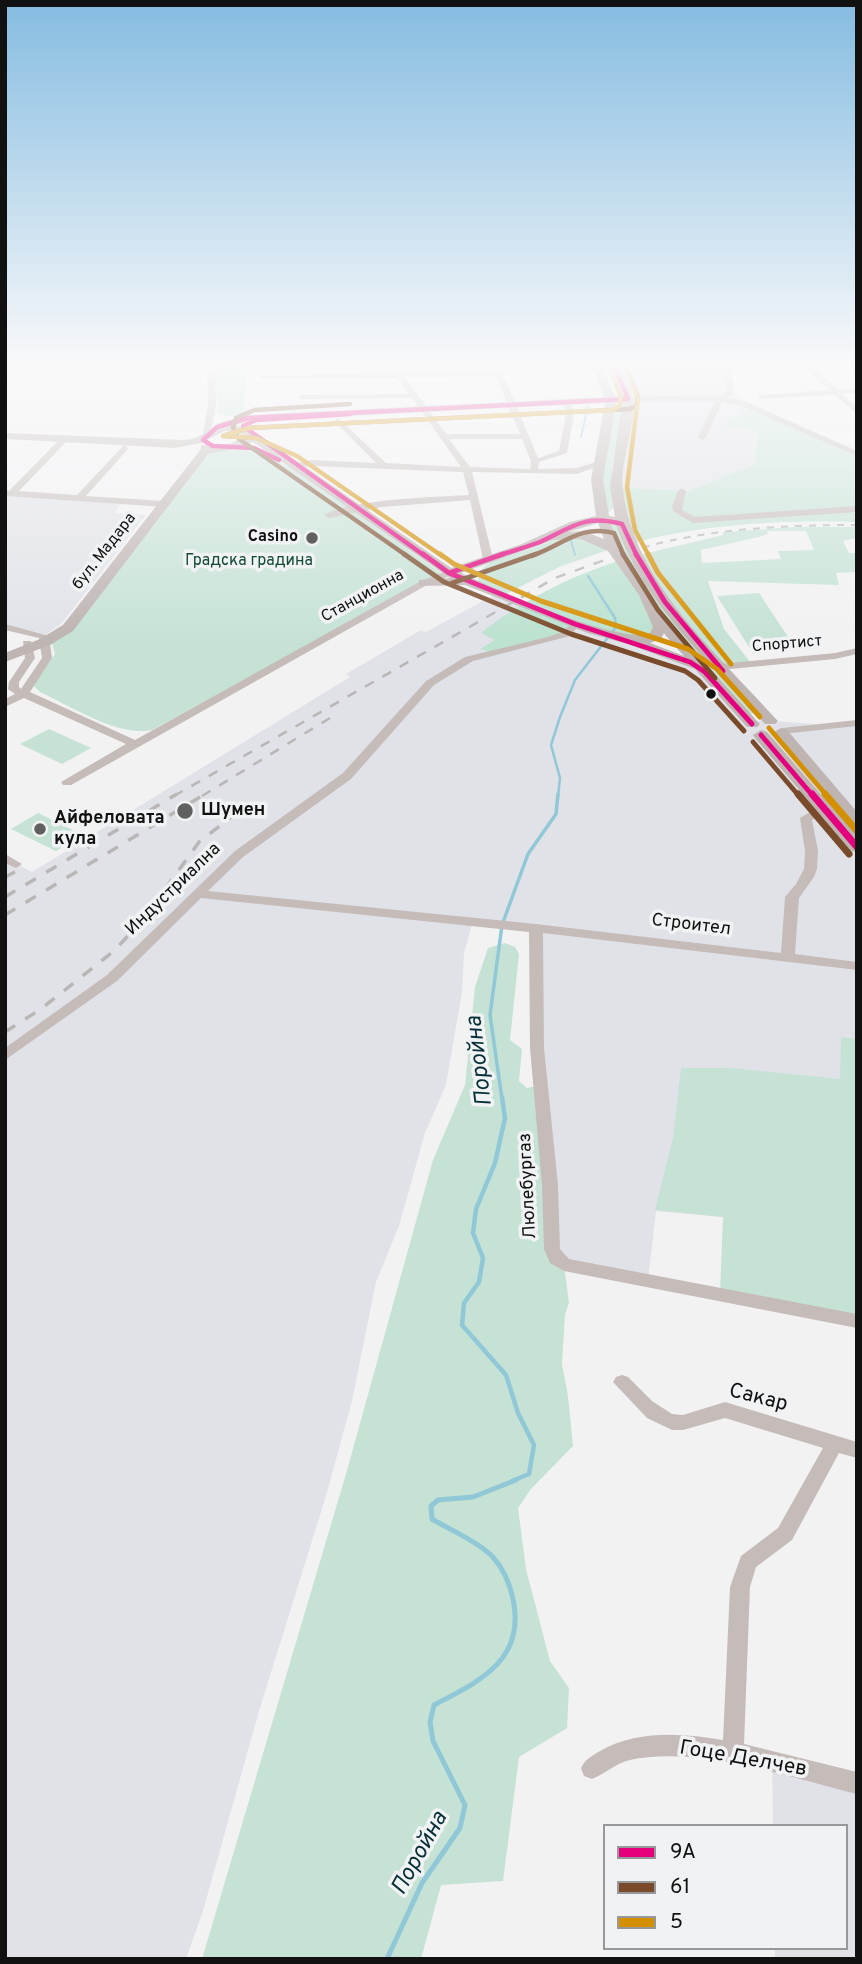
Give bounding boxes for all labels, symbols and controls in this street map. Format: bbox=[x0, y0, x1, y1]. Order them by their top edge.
street label: бул. Мадара bbox=[69, 510, 141, 594]
place label: Casino bbox=[248, 528, 298, 548]
marker: Casino bbox=[304, 530, 320, 546]
park label: Градска градина bbox=[185, 552, 313, 572]
street label: Станционна bbox=[318, 566, 408, 628]
street label: Спортист bbox=[751, 632, 823, 658]
unlabelled marker bbox=[704, 687, 718, 701]
place label: Шумен bbox=[201, 800, 265, 822]
marker: Шумен bbox=[175, 801, 195, 821]
place label: Айфеловата кула bbox=[54, 808, 165, 850]
marker: Айфеловата кула bbox=[32, 821, 48, 837]
street label: Индустриална bbox=[122, 839, 226, 941]
street label: Строител bbox=[650, 910, 732, 942]
water label: Поройна bbox=[462, 1014, 500, 1108]
street label: Люлебургаз bbox=[515, 1132, 543, 1240]
street label: Сакар bbox=[726, 1380, 790, 1418]
street label: Гоце Делчев bbox=[677, 1736, 809, 1784]
water label: Поройна bbox=[387, 1808, 455, 1900]
legend bbox=[603, 1824, 848, 1950]
text: 9А bbox=[670, 1839, 696, 1866]
text: 61 bbox=[670, 1874, 690, 1901]
text: 5 bbox=[670, 1909, 683, 1936]

